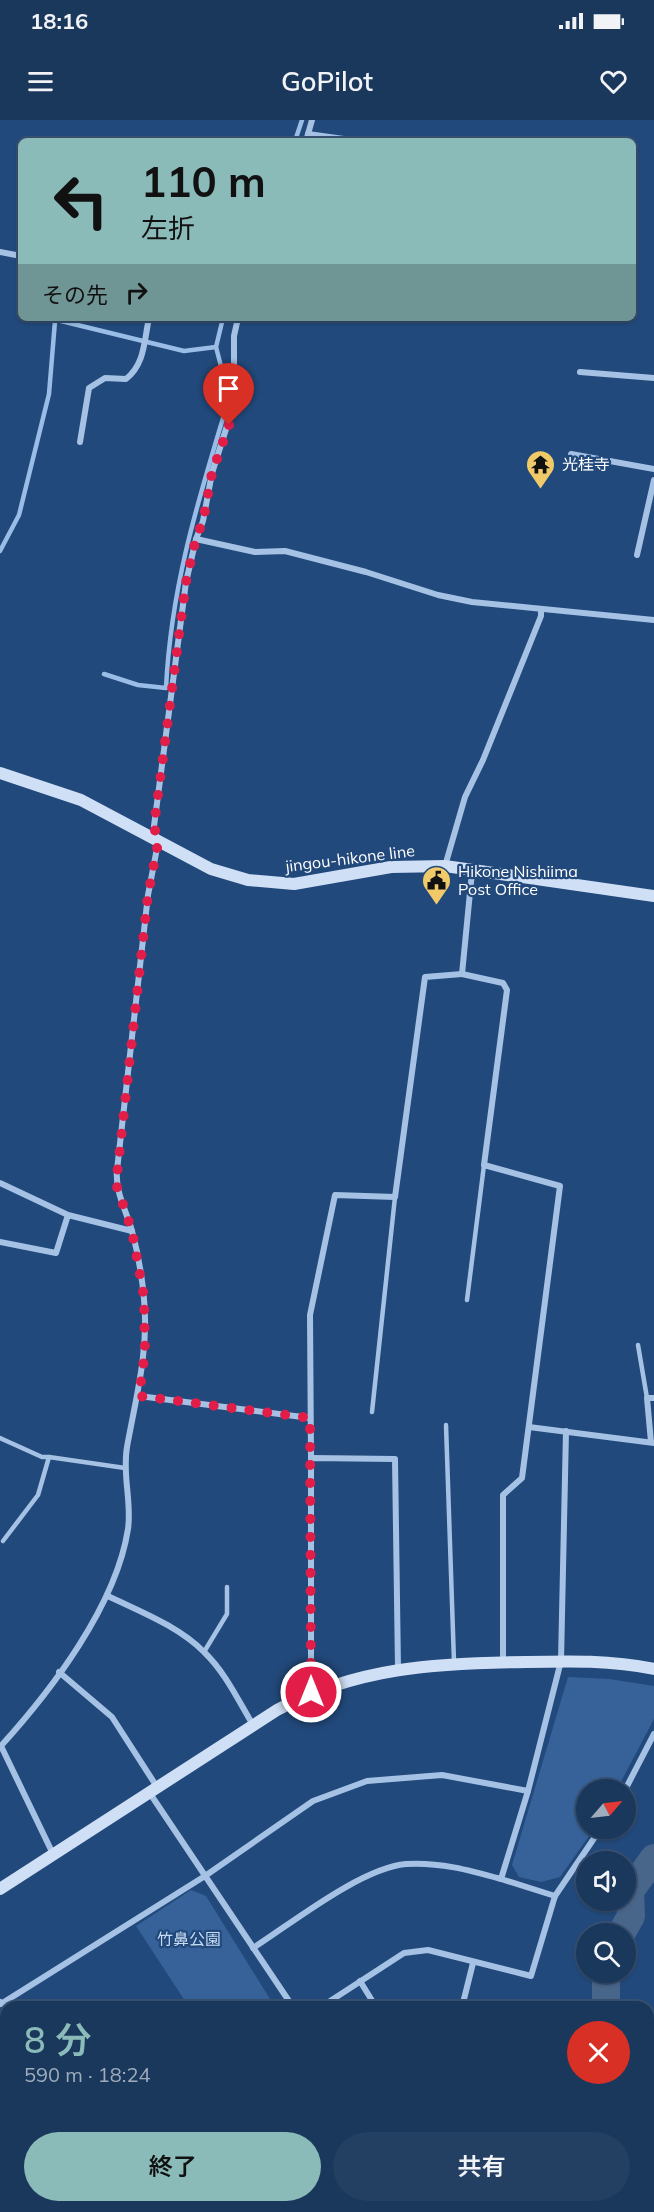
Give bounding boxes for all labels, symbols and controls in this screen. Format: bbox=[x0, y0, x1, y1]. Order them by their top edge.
text: 18:16 bbox=[30, 7, 88, 35]
text: GoPilot bbox=[281, 64, 373, 98]
icon: menu bbox=[24, 65, 57, 98]
icon: heart bbox=[597, 65, 630, 98]
text: 110 m bbox=[141, 155, 266, 208]
icon: left bbox=[42, 162, 120, 240]
text: 左折 bbox=[141, 211, 195, 245]
icon: right bbox=[120, 276, 153, 309]
text: その先 bbox=[42, 281, 108, 309]
pin bbox=[203, 363, 254, 425]
icon: arrive bbox=[212, 372, 245, 405]
temple icon: 光桂寺 bbox=[525, 448, 557, 490]
place label: 光桂寺 bbox=[562, 454, 610, 474]
street label: jingou-hikone line bbox=[283, 840, 416, 876]
place label: Hikone Nishiima Post Office bbox=[458, 861, 578, 899]
public building icon: Hikone Nishiima Post Office bbox=[421, 864, 453, 906]
position arrow bbox=[279, 1660, 343, 1724]
north arrow bbox=[576, 1779, 636, 1839]
map controls bbox=[576, 1779, 636, 1983]
button: sound bbox=[576, 1851, 636, 1911]
button: search bbox=[576, 1923, 636, 1983]
park label: 竹鼻公園 bbox=[157, 1929, 221, 1949]
text: 8 分 bbox=[24, 2017, 91, 2062]
button: close bbox=[567, 2021, 630, 2084]
text: 590 m · 18:24 bbox=[24, 2062, 150, 2087]
button: 終了 bbox=[24, 2132, 321, 2201]
button: 共有 bbox=[333, 2132, 630, 2201]

